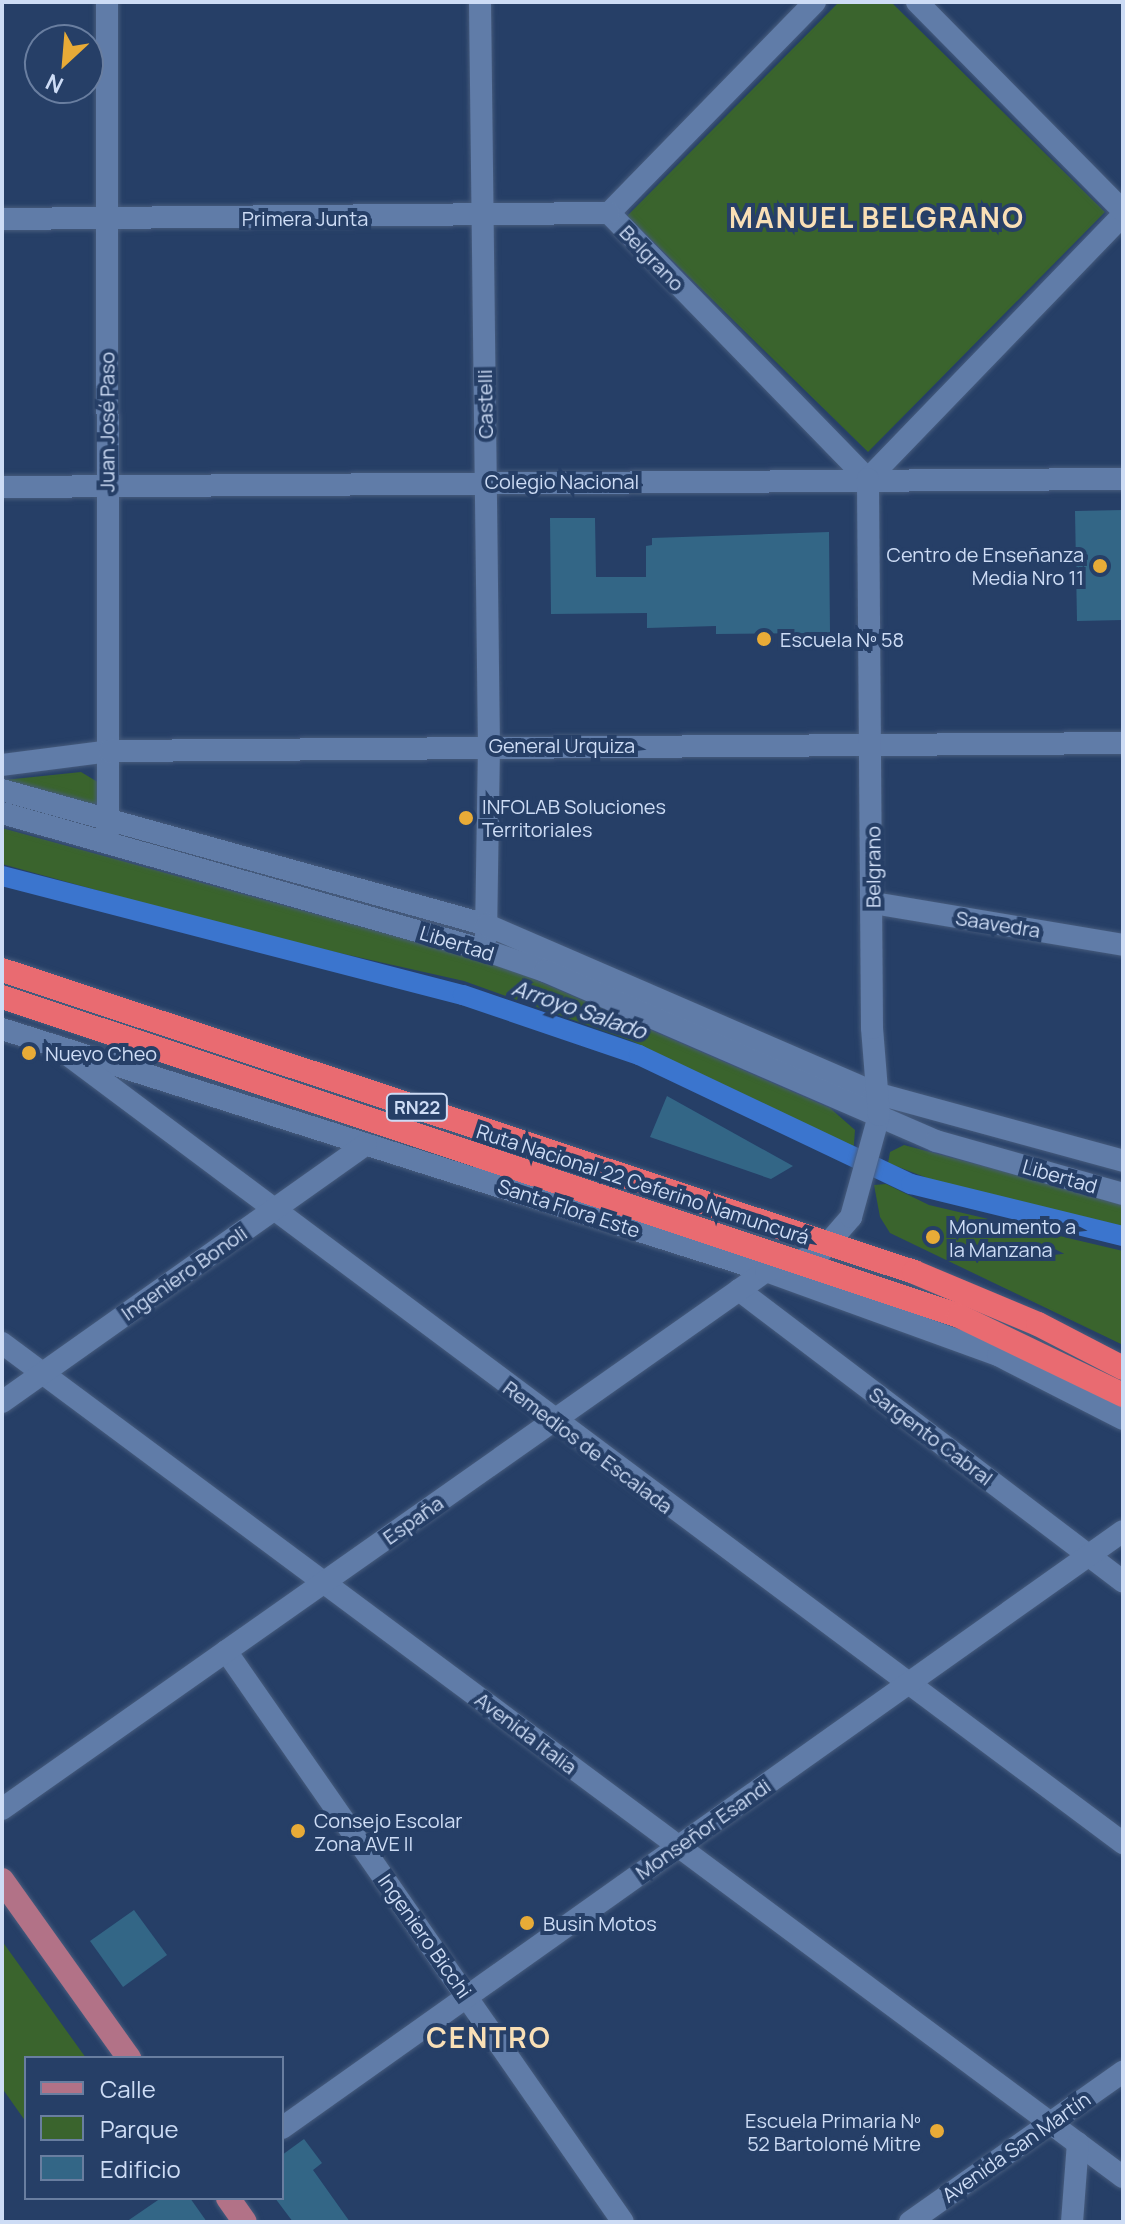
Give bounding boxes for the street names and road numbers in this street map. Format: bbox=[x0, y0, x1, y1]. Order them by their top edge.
street label: Primera Junta bbox=[242, 206, 368, 230]
street label: Belgrano bbox=[615, 220, 689, 296]
street label: Juan José Paso bbox=[95, 352, 119, 492]
street label: Castelli bbox=[472, 369, 498, 439]
street label: Colegio Nacional bbox=[485, 469, 639, 493]
street label: General Urquiza bbox=[489, 733, 635, 757]
street label: Belgrano bbox=[861, 826, 885, 908]
street label: Saavedra bbox=[954, 905, 1042, 943]
street label: Libertad bbox=[417, 920, 497, 966]
road number: RN22 bbox=[385, 1093, 449, 1121]
street label: Ruta Nacional 22 Ceferino Namuncurá bbox=[474, 1119, 812, 1249]
street label: Libertad bbox=[1020, 1154, 1100, 1198]
street label: Santa Flora Este bbox=[495, 1174, 643, 1242]
street label: Ingeniero Bonoli bbox=[117, 1221, 251, 1325]
street label: Remedios de Escalada bbox=[499, 1376, 677, 1518]
street label: Sargento Cabral bbox=[864, 1382, 998, 1490]
street label: España bbox=[378, 1491, 448, 1549]
street label: Avenida Italia bbox=[471, 1687, 581, 1779]
street label: Monseñor Esandi bbox=[631, 1774, 775, 1884]
street label: Ingeniero Bicchi bbox=[373, 1869, 477, 2003]
street label: Avenida San Martín bbox=[937, 2087, 1095, 2207]

